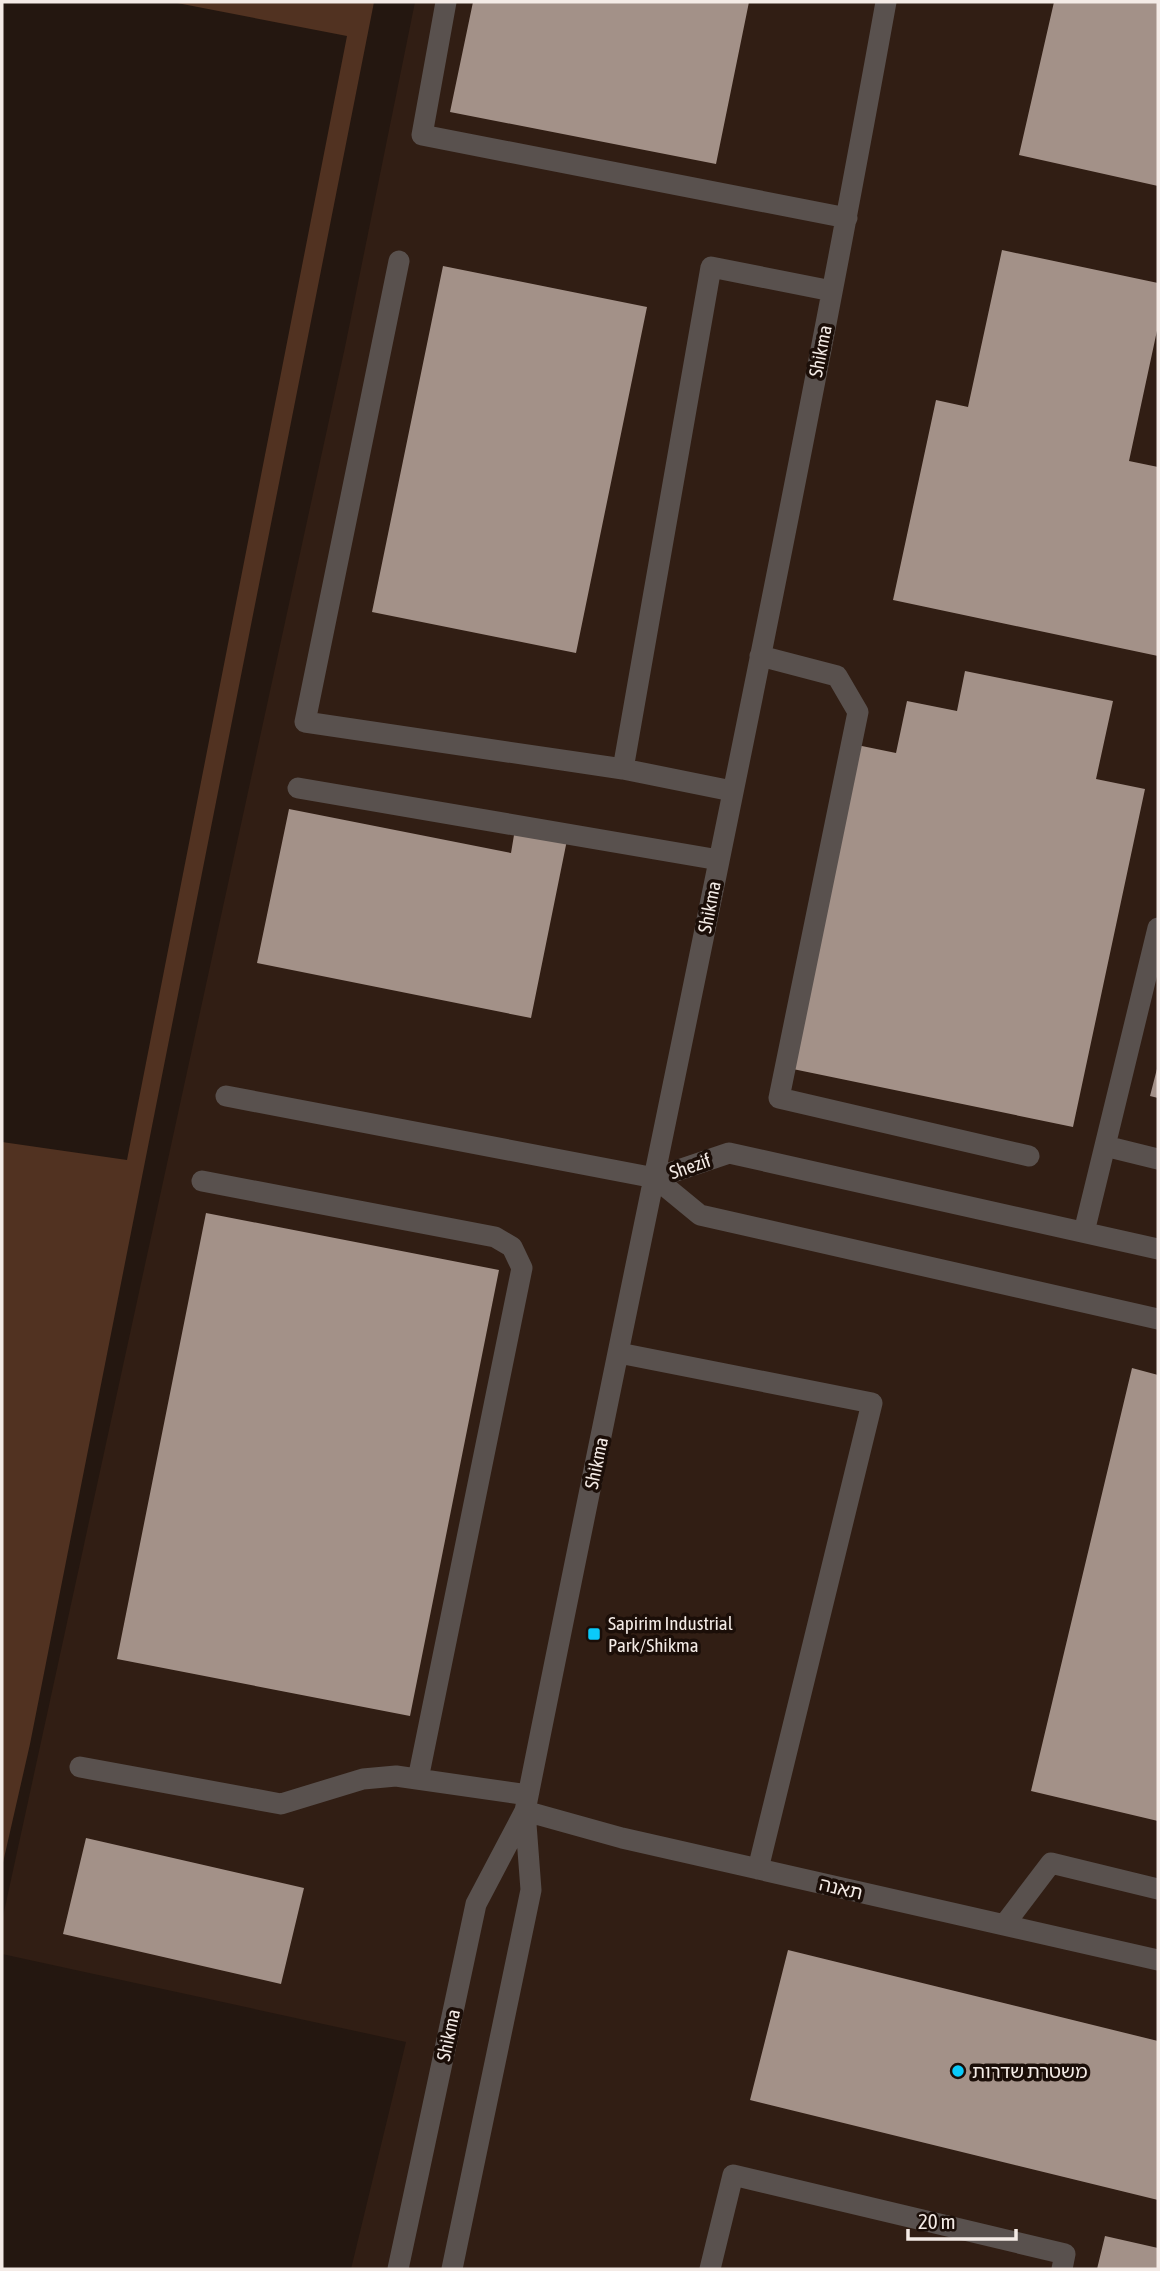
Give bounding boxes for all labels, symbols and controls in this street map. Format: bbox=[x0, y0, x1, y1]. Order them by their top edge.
street label: Shikma bbox=[804, 323, 836, 379]
street label: Shikma bbox=[693, 879, 725, 935]
street label: Shezif bbox=[666, 1149, 714, 1183]
street label: Shikma bbox=[580, 1435, 612, 1491]
place label: Sapirim Industrial Park/Shikma bbox=[608, 1612, 733, 1656]
marker: Sapirim Industrial Park/Shikma bbox=[586, 1626, 602, 1642]
street label: תאנה bbox=[817, 1872, 865, 1904]
street label: Shikma bbox=[432, 2007, 464, 2063]
place label: משטרת שדרות bbox=[972, 2060, 1087, 2082]
marker: משטרת שדרות bbox=[950, 2063, 966, 2079]
scale bar bbox=[908, 2198, 1016, 2242]
text: 20 m bbox=[918, 2209, 956, 2233]

